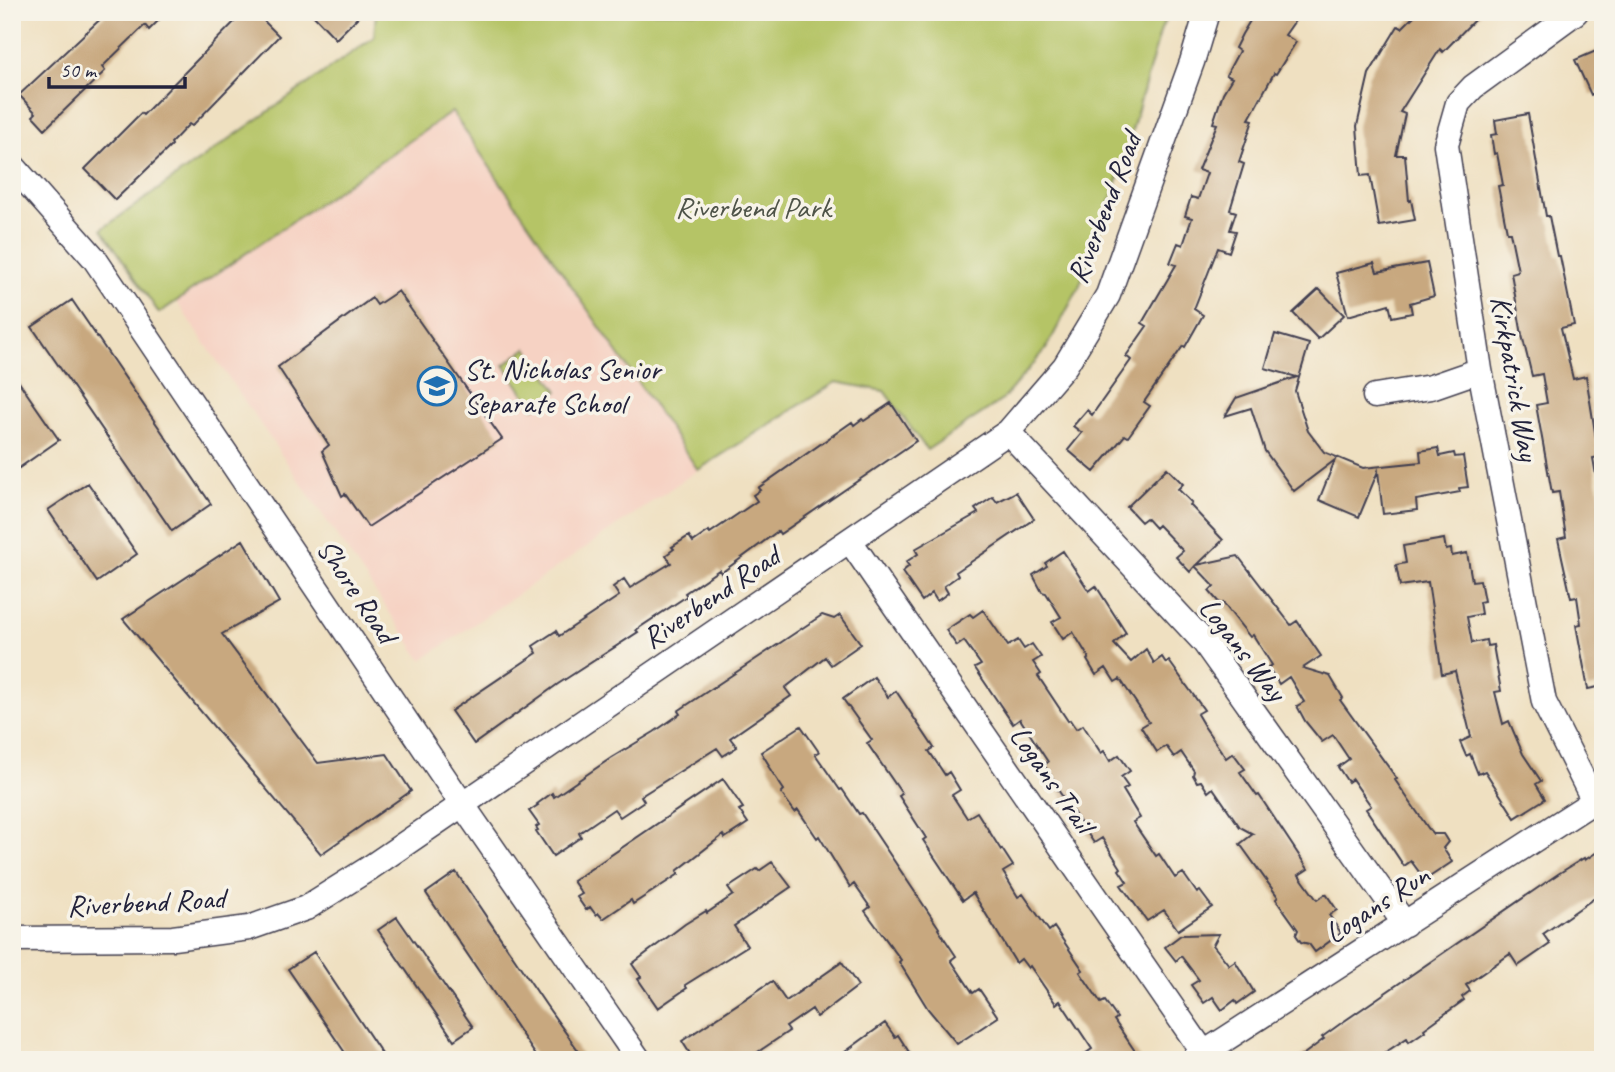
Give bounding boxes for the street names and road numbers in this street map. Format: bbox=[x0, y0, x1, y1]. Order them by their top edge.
street label: Riverbend Road bbox=[1058, 123, 1152, 289]
street label: Kirkpatrick Way bbox=[1482, 293, 1548, 465]
street label: Shore Road bbox=[308, 531, 408, 654]
street label: Riverbend Road bbox=[635, 535, 791, 657]
street label: Logans Way bbox=[1191, 590, 1297, 711]
street label: Logans Trail bbox=[1001, 718, 1105, 844]
street label: Logans Run bbox=[1318, 855, 1438, 952]
street label: Riverbend Road bbox=[66, 879, 230, 925]

